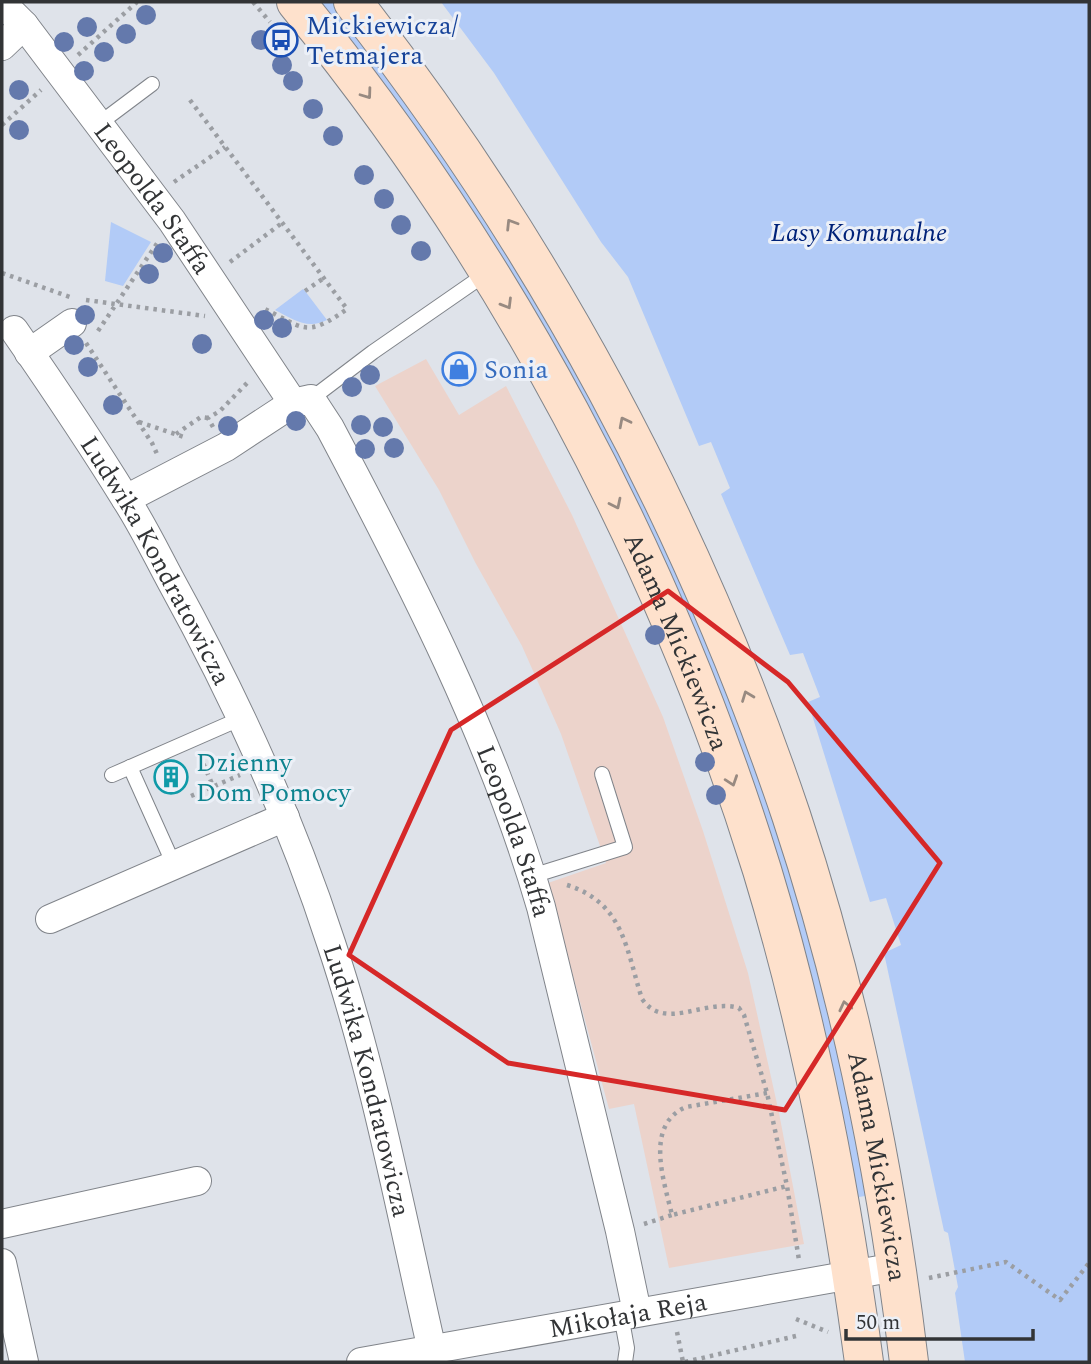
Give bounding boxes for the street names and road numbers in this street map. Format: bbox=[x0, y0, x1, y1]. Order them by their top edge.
street label: Leopolda Staffa bbox=[83, 114, 221, 283]
street label: Ludwika Kondratowicza bbox=[70, 428, 241, 692]
street label: Adama Mickiewicza bbox=[612, 526, 739, 757]
street label: Leopolda Staffa bbox=[465, 739, 562, 921]
street label: Ludwika Kondratowicza bbox=[312, 939, 421, 1221]
street label: Adama Mickiewicza bbox=[836, 1047, 917, 1284]
street label: Mikołaja Reja bbox=[546, 1282, 710, 1349]

